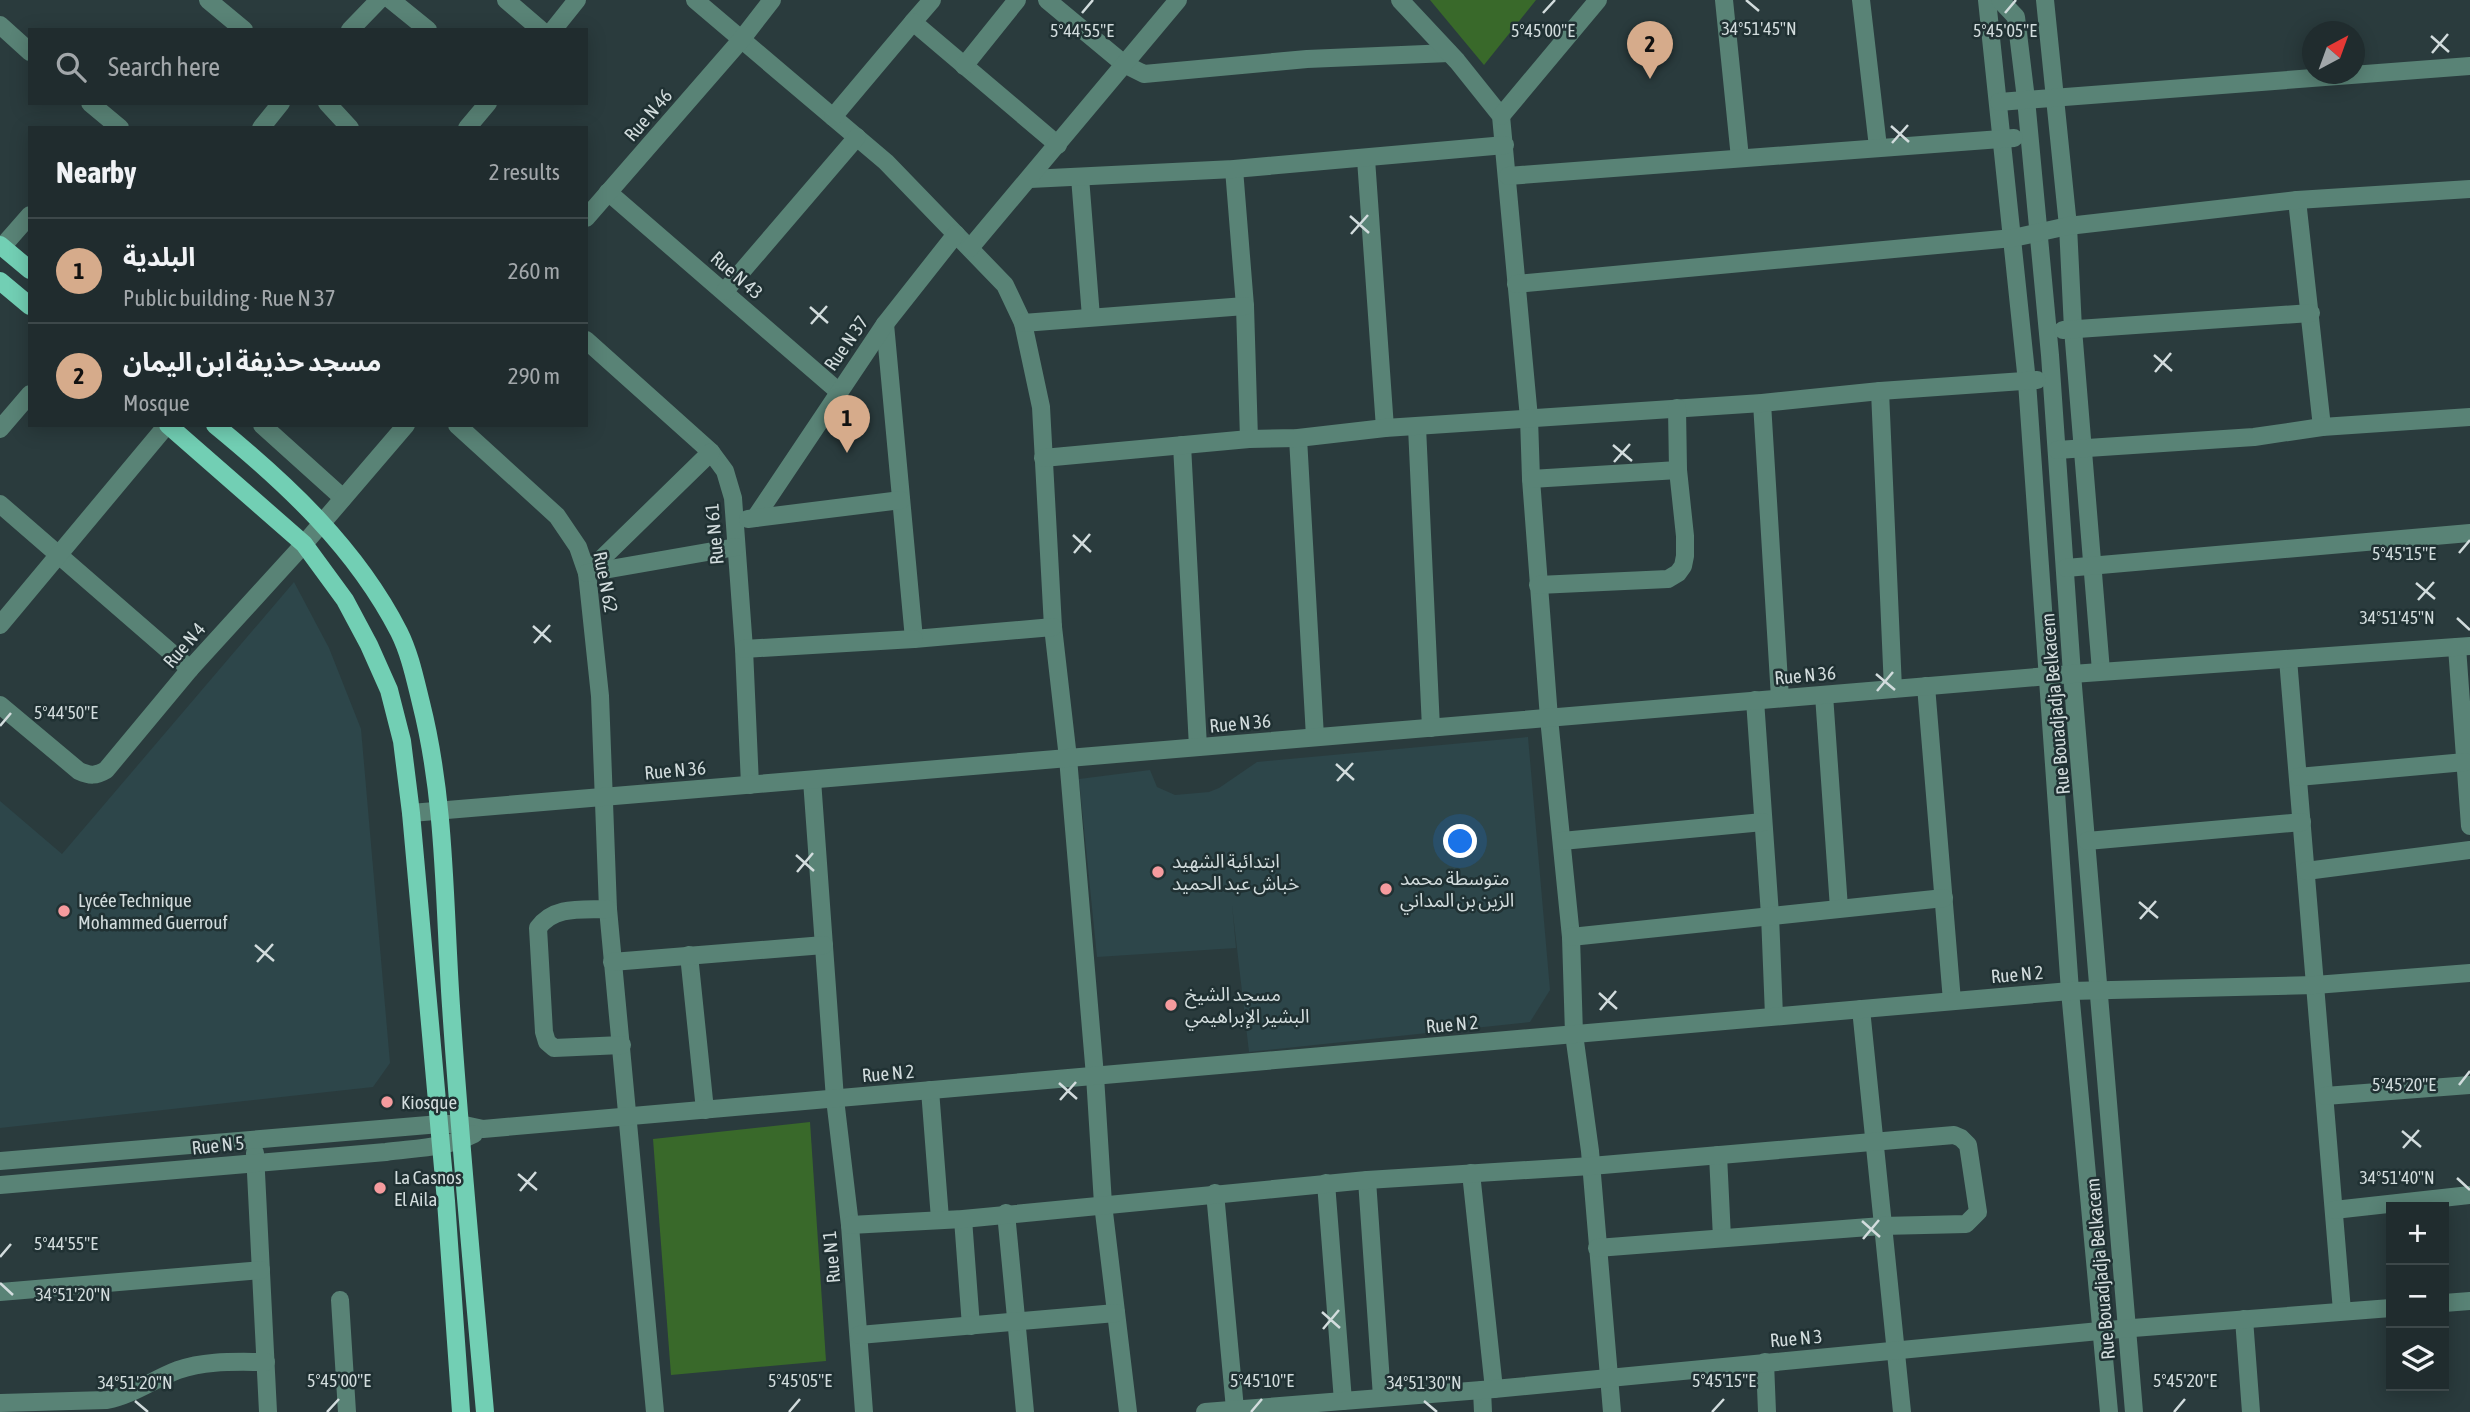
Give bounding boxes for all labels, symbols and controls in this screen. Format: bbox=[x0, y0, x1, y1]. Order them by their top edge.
text: 34°51'45"N bbox=[1721, 18, 1797, 39]
text: 5°44'55"E bbox=[1050, 20, 1114, 41]
text: 5°45'00"E bbox=[1511, 20, 1575, 41]
text: 5°45'05"E bbox=[1973, 20, 2037, 41]
pin: 2 bbox=[1627, 21, 1673, 79]
north arrow bbox=[2302, 21, 2365, 84]
search box bbox=[28, 28, 588, 105]
icon: search bbox=[52, 48, 90, 86]
text: Search here bbox=[108, 52, 220, 82]
street label: Rue N 46 bbox=[619, 84, 677, 145]
text: Nearby bbox=[56, 155, 136, 189]
text: 2 results bbox=[489, 159, 560, 185]
text: البلدية bbox=[123, 242, 195, 272]
street label: Rue N 43 bbox=[707, 246, 767, 304]
text: 1 bbox=[74, 258, 84, 284]
text: 260 m bbox=[508, 258, 560, 284]
text: Public building · Rue N 37 bbox=[123, 285, 336, 311]
street label: Rue N 37 bbox=[819, 311, 873, 375]
text: مسجد حذيفة ابن اليمان bbox=[123, 347, 381, 377]
text: 2 bbox=[74, 363, 84, 389]
text: 290 m bbox=[508, 363, 560, 389]
text: Mosque bbox=[123, 390, 190, 416]
pin: 1 bbox=[824, 395, 870, 453]
street label: Rue N 61 bbox=[700, 502, 728, 566]
text: 5°45'15"E bbox=[2372, 543, 2436, 564]
street label: Rue N 62 bbox=[589, 550, 623, 614]
text: 34°51'45"N bbox=[2359, 607, 2435, 628]
street label: Rue Bouadjadja Belkacem bbox=[2036, 612, 2074, 796]
street label: Rue N 4 bbox=[158, 618, 210, 672]
street label: Rue N 36 bbox=[1773, 661, 1837, 689]
text: 5°44'50"E bbox=[34, 702, 98, 723]
street label: Rue N 36 bbox=[1208, 709, 1272, 737]
street label: Rue N 36 bbox=[643, 756, 707, 784]
your location bbox=[1443, 824, 1477, 858]
place label: ابتدائية الشهيد خباش عبد الحميد bbox=[1172, 850, 1299, 895]
marker: ابتدائية الشهيد خباش عبد الحميد bbox=[1150, 864, 1166, 880]
place label: متوسطة محمد الزين بن المداني bbox=[1400, 867, 1514, 915]
marker: متوسطة محمد الزين بن المداني bbox=[1378, 881, 1394, 897]
place label: Lycée Technique Mohammed Guerrouf bbox=[78, 889, 228, 933]
marker: Lycée Technique Mohammed Guerrouf bbox=[56, 903, 72, 919]
street label: Rue N 2 bbox=[1990, 961, 2044, 987]
place label: مسجد الشيخ البشير الإبراهيمي bbox=[1185, 983, 1310, 1031]
marker: مسجد الشيخ البشير الإبراهيمي bbox=[1163, 997, 1179, 1013]
street label: Rue N 2 bbox=[1425, 1011, 1479, 1037]
street label: Rue N 2 bbox=[861, 1060, 915, 1086]
text: 5°45'20"E bbox=[2372, 1074, 2436, 1095]
place label: Kiosque bbox=[401, 1091, 457, 1113]
marker: Kiosque bbox=[379, 1094, 395, 1110]
street label: Rue N 5 bbox=[191, 1131, 245, 1159]
place label: La Casnos El Aila bbox=[394, 1166, 462, 1210]
text: 34°51'40"N bbox=[2359, 1167, 2435, 1188]
street label: Rue Bouadjadja Belkacem bbox=[2081, 1177, 2119, 1361]
marker: La Casnos El Aila bbox=[372, 1180, 388, 1196]
map controls bbox=[2386, 1202, 2449, 1391]
button: + bbox=[2386, 1202, 2449, 1265]
street label: Rue N 1 bbox=[818, 1230, 844, 1284]
text: 5°44'55"E bbox=[34, 1233, 98, 1254]
button: − bbox=[2386, 1265, 2449, 1328]
text: 34°51'20"N bbox=[35, 1284, 111, 1305]
street label: Rue N 3 bbox=[1769, 1325, 1823, 1351]
button: layers bbox=[2386, 1328, 2449, 1391]
text: 5°45'00"E bbox=[307, 1370, 371, 1391]
text: 5°45'05"E bbox=[768, 1370, 832, 1391]
text: 5°45'10"E bbox=[1230, 1370, 1294, 1391]
text: 5°45'15"E bbox=[1692, 1370, 1756, 1391]
text: 5°45'20"E bbox=[2153, 1370, 2217, 1391]
text: 34°51'20"N bbox=[97, 1372, 173, 1393]
text: 34°51'30"N bbox=[1386, 1372, 1462, 1393]

